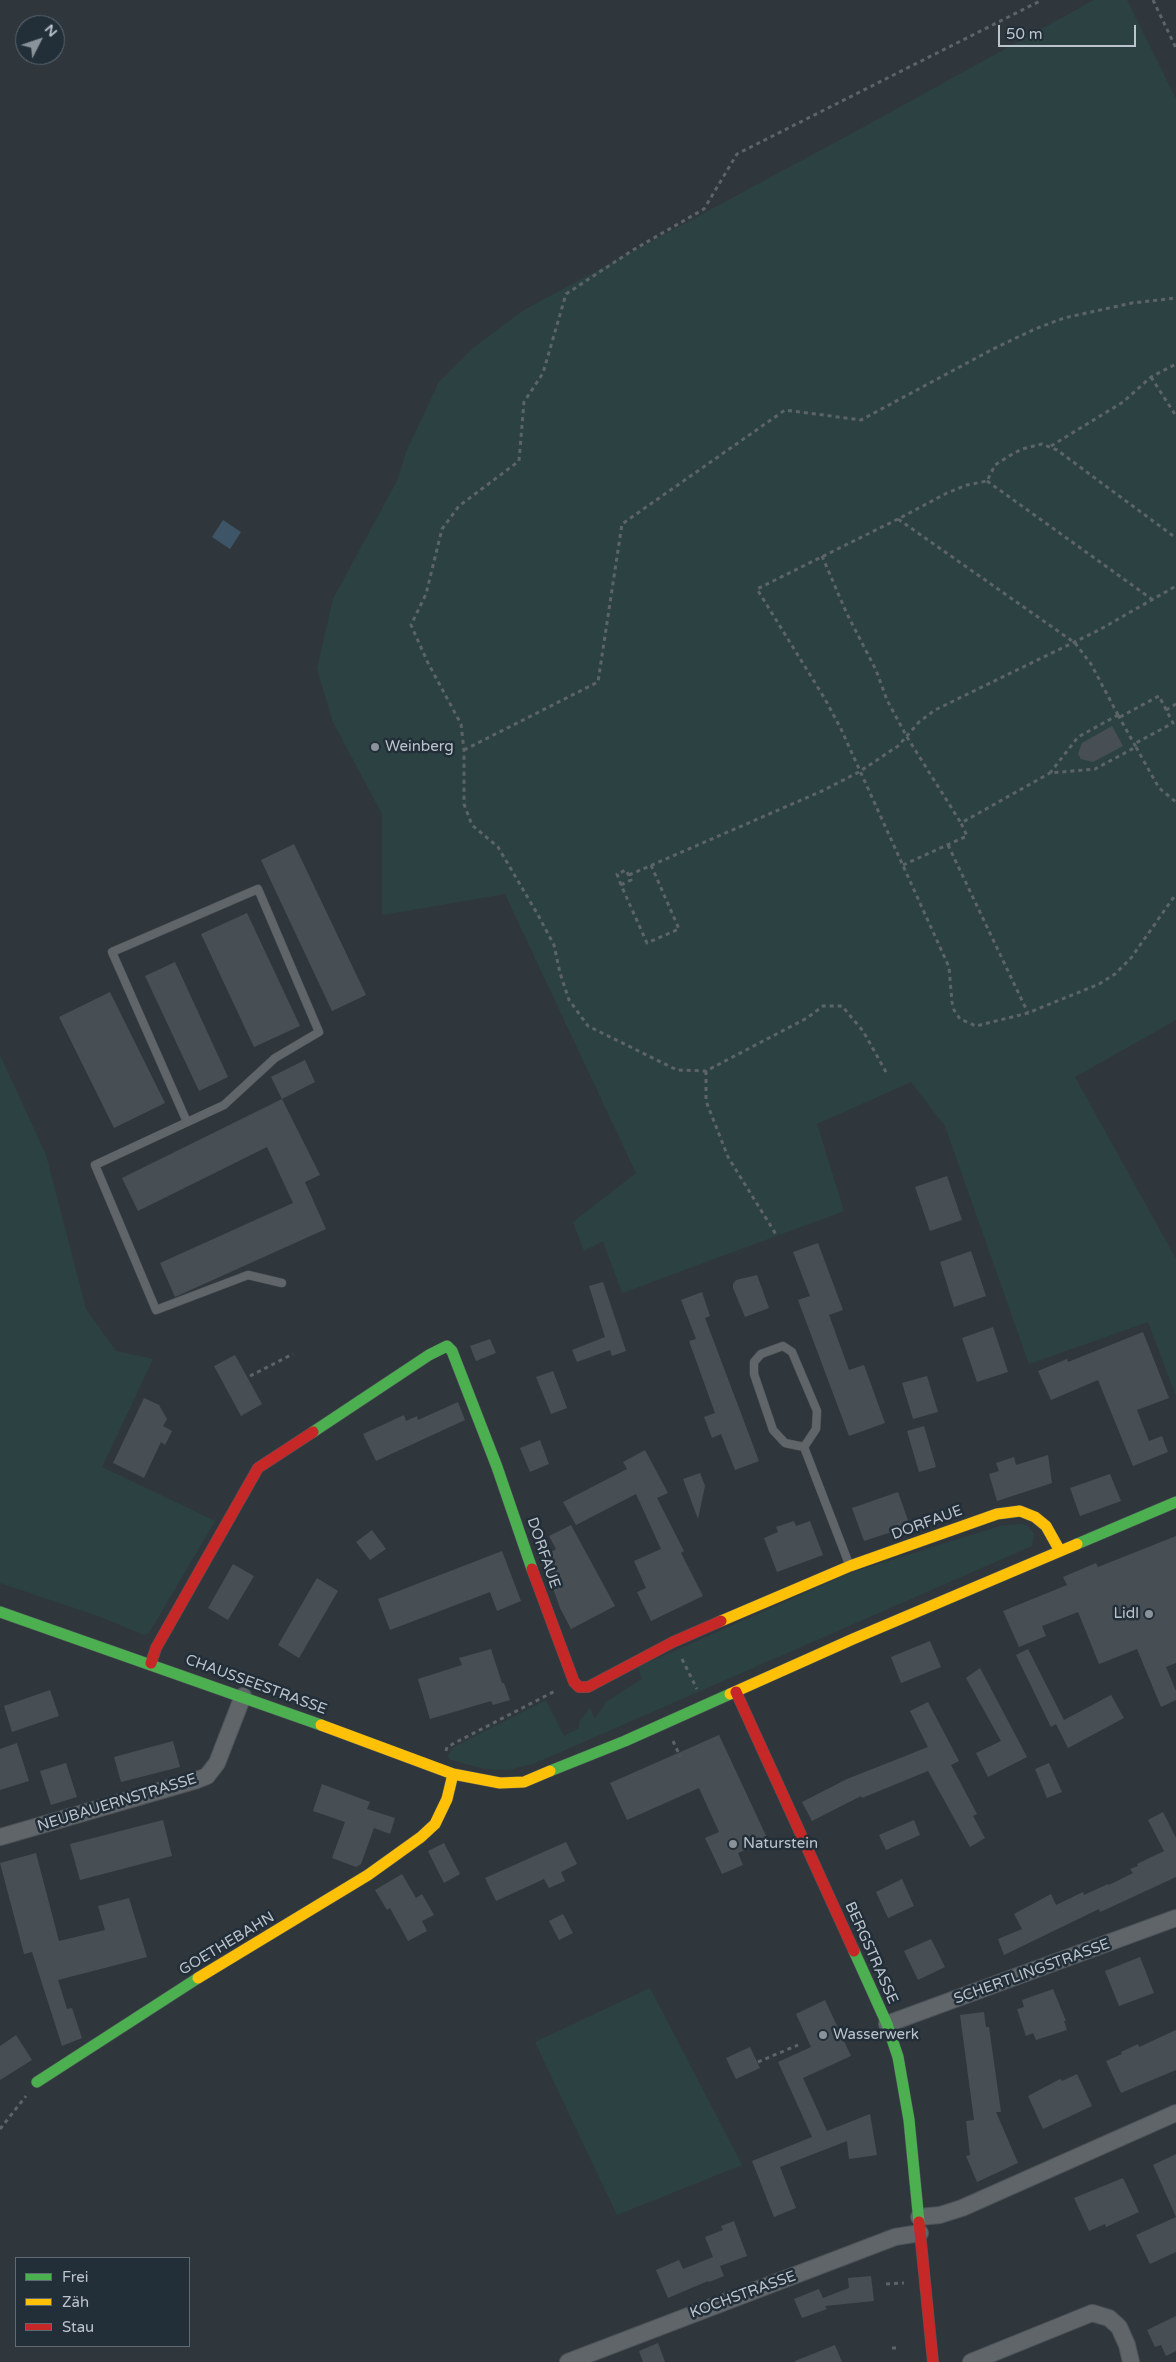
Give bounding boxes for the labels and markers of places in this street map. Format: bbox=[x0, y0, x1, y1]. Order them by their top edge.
place label: Weinberg bbox=[385, 738, 454, 756]
marker: Weinberg bbox=[369, 741, 381, 753]
place label: Lidl bbox=[1113, 1605, 1139, 1623]
marker: Lidl bbox=[1143, 1608, 1155, 1620]
place label: Naturstein bbox=[743, 1835, 818, 1853]
marker: Naturstein bbox=[727, 1838, 739, 1850]
place label: Wasserwerk bbox=[833, 2026, 919, 2044]
marker: Wasserwerk bbox=[817, 2029, 829, 2041]

